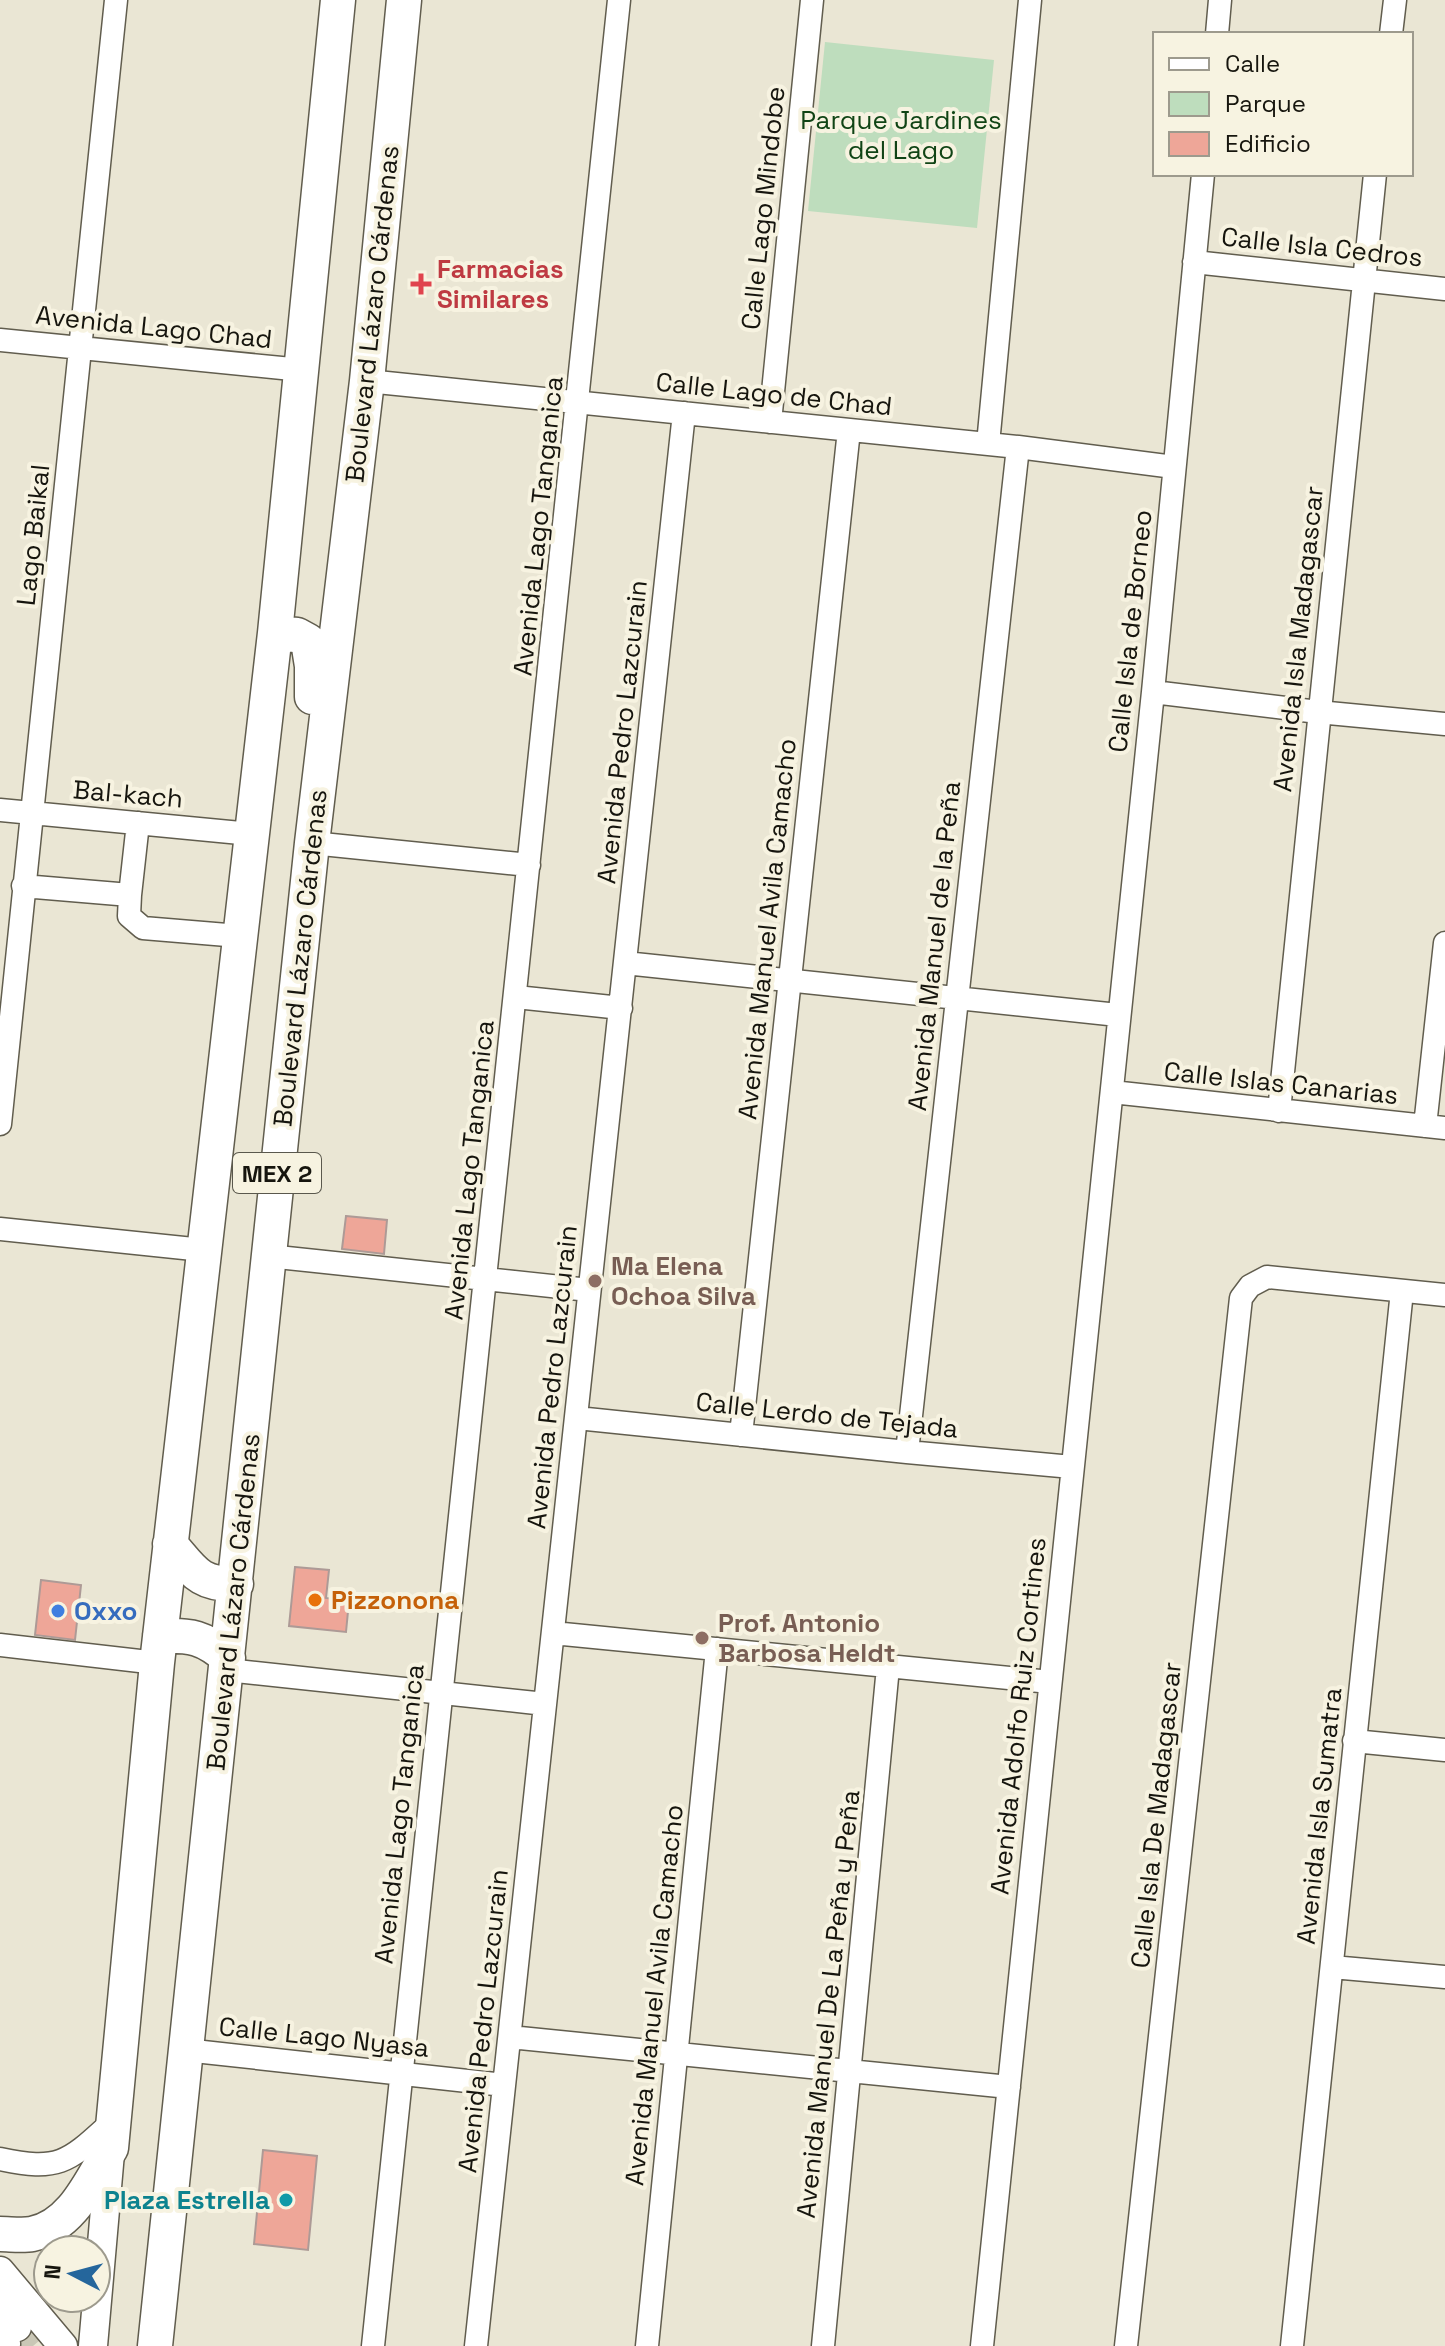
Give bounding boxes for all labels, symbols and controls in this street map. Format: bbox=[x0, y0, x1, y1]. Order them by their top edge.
legend bbox=[1153, 32, 1413, 176]
text: Calle bbox=[1225, 48, 1280, 79]
street label: Calle Lago Mindobe bbox=[733, 85, 793, 331]
text: Parque bbox=[1225, 88, 1306, 119]
park label: Parque Jardines del Lago bbox=[800, 103, 1002, 167]
text: Edificio bbox=[1225, 128, 1311, 159]
street label: Boulevard Lázaro Cárdenas bbox=[337, 144, 407, 484]
street label: Calle Isla Cedros bbox=[1220, 220, 1424, 274]
place label: Farmacias Similares bbox=[437, 252, 564, 316]
marker: Farmacias Similares bbox=[412, 275, 430, 293]
street label: Avenida Lago Chad bbox=[34, 298, 274, 356]
street label: Calle Lago de Chad bbox=[654, 365, 894, 423]
street label: Avenida Lago Tanganica bbox=[505, 374, 571, 678]
street label: Lago Baikal bbox=[9, 463, 57, 607]
street label: Avenida Isla Madagascar bbox=[1265, 484, 1331, 794]
street label: Calle Isla de Borneo bbox=[1100, 508, 1160, 754]
street label: Avenida Pedro Lazcurain bbox=[589, 578, 655, 886]
street label: Avenida Manuel Avila Camacho bbox=[730, 737, 804, 1121]
street label: Bal-kach bbox=[72, 772, 184, 816]
street label: Avenida Manuel de la Peña bbox=[900, 779, 968, 1113]
street label: Boulevard Lázaro Cárdenas bbox=[265, 788, 335, 1128]
street label: Avenida Lago Tanganica bbox=[436, 1018, 502, 1322]
street label: Calle Islas Canarias bbox=[1162, 1054, 1400, 1112]
road number: MEX 2 bbox=[233, 1153, 321, 1193]
street label: Avenida Pedro Lazcurain bbox=[519, 1223, 585, 1531]
place label: Ma Elena Ochoa Silva bbox=[611, 1249, 756, 1313]
marker: Ma Elena Ochoa Silva bbox=[586, 1272, 604, 1290]
street label: Calle Lerdo de Tejada bbox=[694, 1384, 960, 1446]
street label: Boulevard Lázaro Cárdenas bbox=[198, 1432, 268, 1772]
street label: Avenida Adolfo Ruiz Cortines bbox=[982, 1536, 1054, 1896]
place label: Pizzonona bbox=[331, 1583, 459, 1617]
marker: Pizzonona bbox=[306, 1591, 324, 1609]
place label: Oxxo bbox=[74, 1594, 137, 1628]
marker: Oxxo bbox=[49, 1602, 67, 1620]
place label: Prof. Antonio Barbosa Heldt bbox=[718, 1606, 896, 1670]
marker: Prof. Antonio Barbosa Heldt bbox=[693, 1629, 711, 1647]
street label: Calle Isla De Madagascar bbox=[1123, 1660, 1189, 1970]
street label: Avenida Lago Tanganica bbox=[366, 1662, 432, 1966]
street label: Avenida Isla Sumatra bbox=[1289, 1686, 1349, 1946]
street label: Avenida Manuel De La Peña y Peña bbox=[789, 1788, 867, 2220]
street label: Avenida Manuel Avila Camacho bbox=[617, 1803, 691, 2187]
street label: Avenida Pedro Lazcurain bbox=[450, 1867, 516, 2175]
street label: Calle Lago Nyasa bbox=[217, 2009, 431, 2065]
place label: Plaza Estrella bbox=[104, 2183, 270, 2217]
marker: Plaza Estrella bbox=[277, 2191, 295, 2209]
north arrow bbox=[32, 2234, 112, 2314]
text: N bbox=[37, 2263, 67, 2281]

